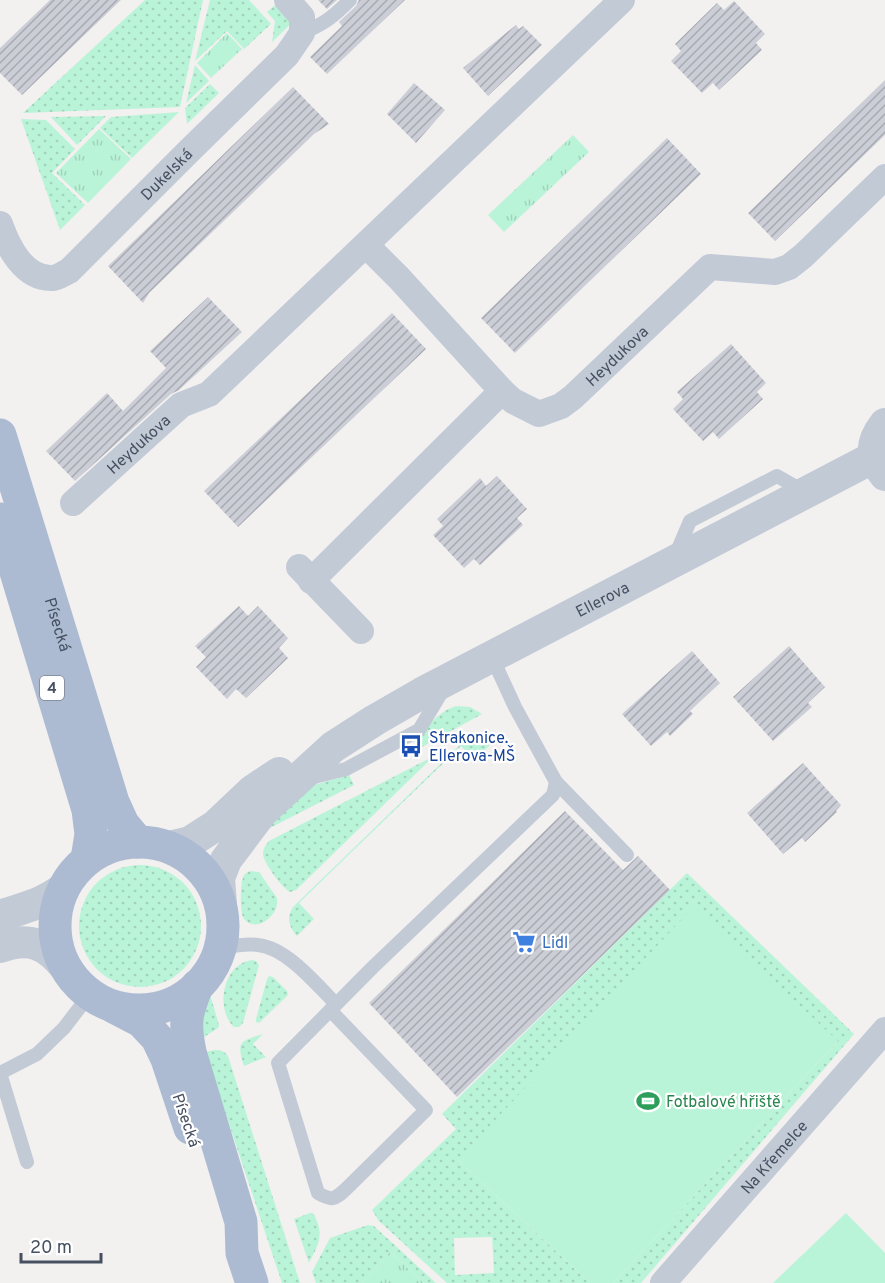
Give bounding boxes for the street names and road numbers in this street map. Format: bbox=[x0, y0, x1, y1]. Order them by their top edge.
street label: Dukelská bbox=[137, 145, 198, 205]
street label: Heydukova bbox=[582, 323, 654, 392]
street label: Heydukova bbox=[103, 411, 176, 479]
street label: Ellerova bbox=[573, 578, 633, 623]
street label: Písecká bbox=[39, 595, 74, 654]
road number: 4 bbox=[40, 676, 64, 700]
street label: Písecká bbox=[167, 1091, 204, 1150]
street label: Na Křemelce bbox=[738, 1117, 813, 1199]

